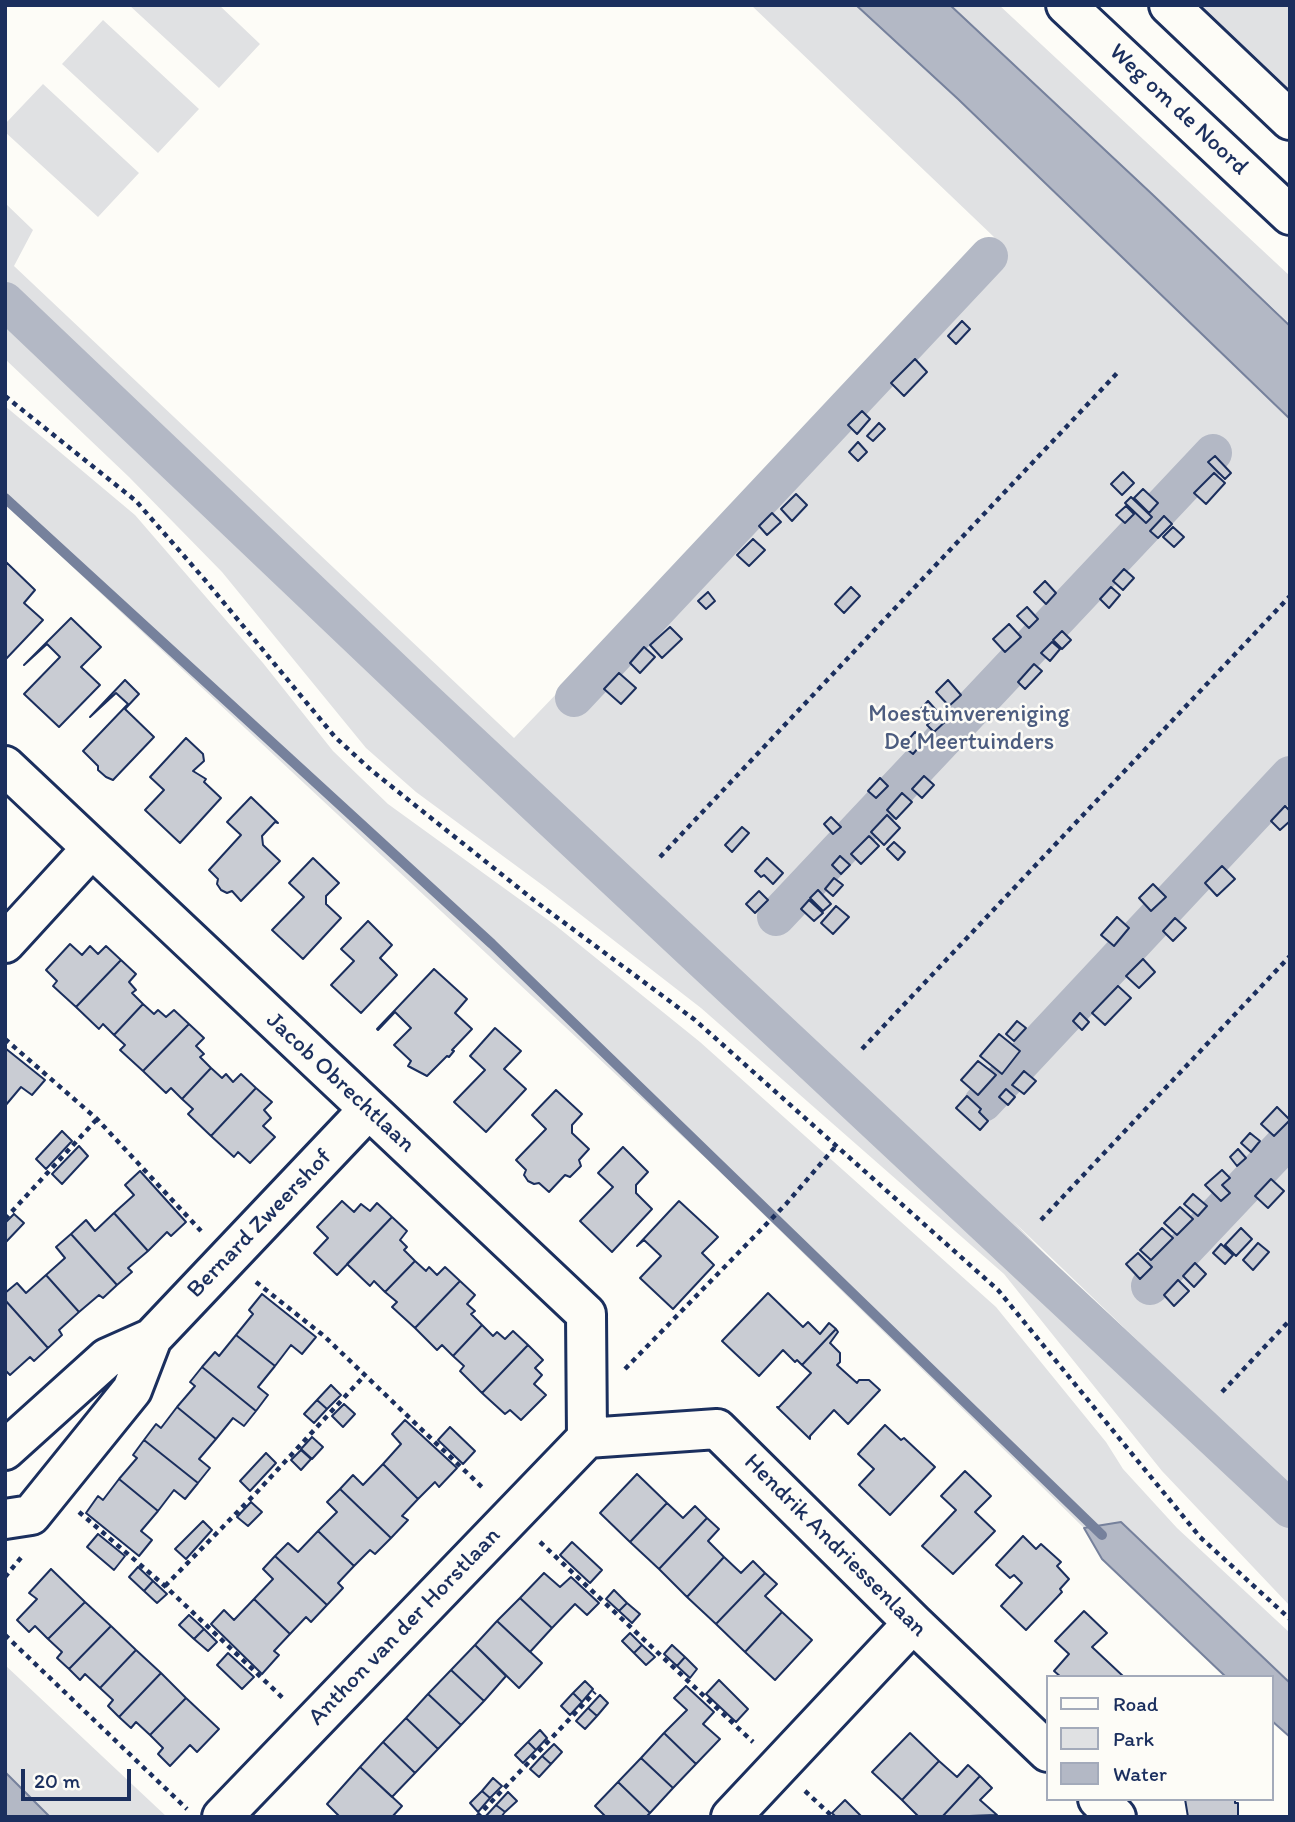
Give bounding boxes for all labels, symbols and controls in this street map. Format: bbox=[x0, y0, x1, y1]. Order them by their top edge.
street label: Weg om de Noord bbox=[1102, 38, 1254, 182]
park label: Moestuinvereniging De Meertuinders bbox=[868, 701, 1070, 757]
street label: Jacob Obrechtlaan bbox=[260, 1007, 420, 1159]
street label: Bernard Zweershof bbox=[182, 1144, 338, 1304]
street label: Hendrik Andriessenlaan bbox=[737, 1448, 933, 1644]
street label: Anthon van der Horstlaan bbox=[303, 1522, 507, 1732]
legend bbox=[1046, 1675, 1274, 1801]
text: Road bbox=[1113, 1691, 1158, 1716]
text: Park bbox=[1113, 1726, 1154, 1751]
scale bar bbox=[24, 1756, 135, 1800]
text: Water bbox=[1113, 1761, 1167, 1786]
text: 20 m bbox=[34, 1768, 80, 1793]

